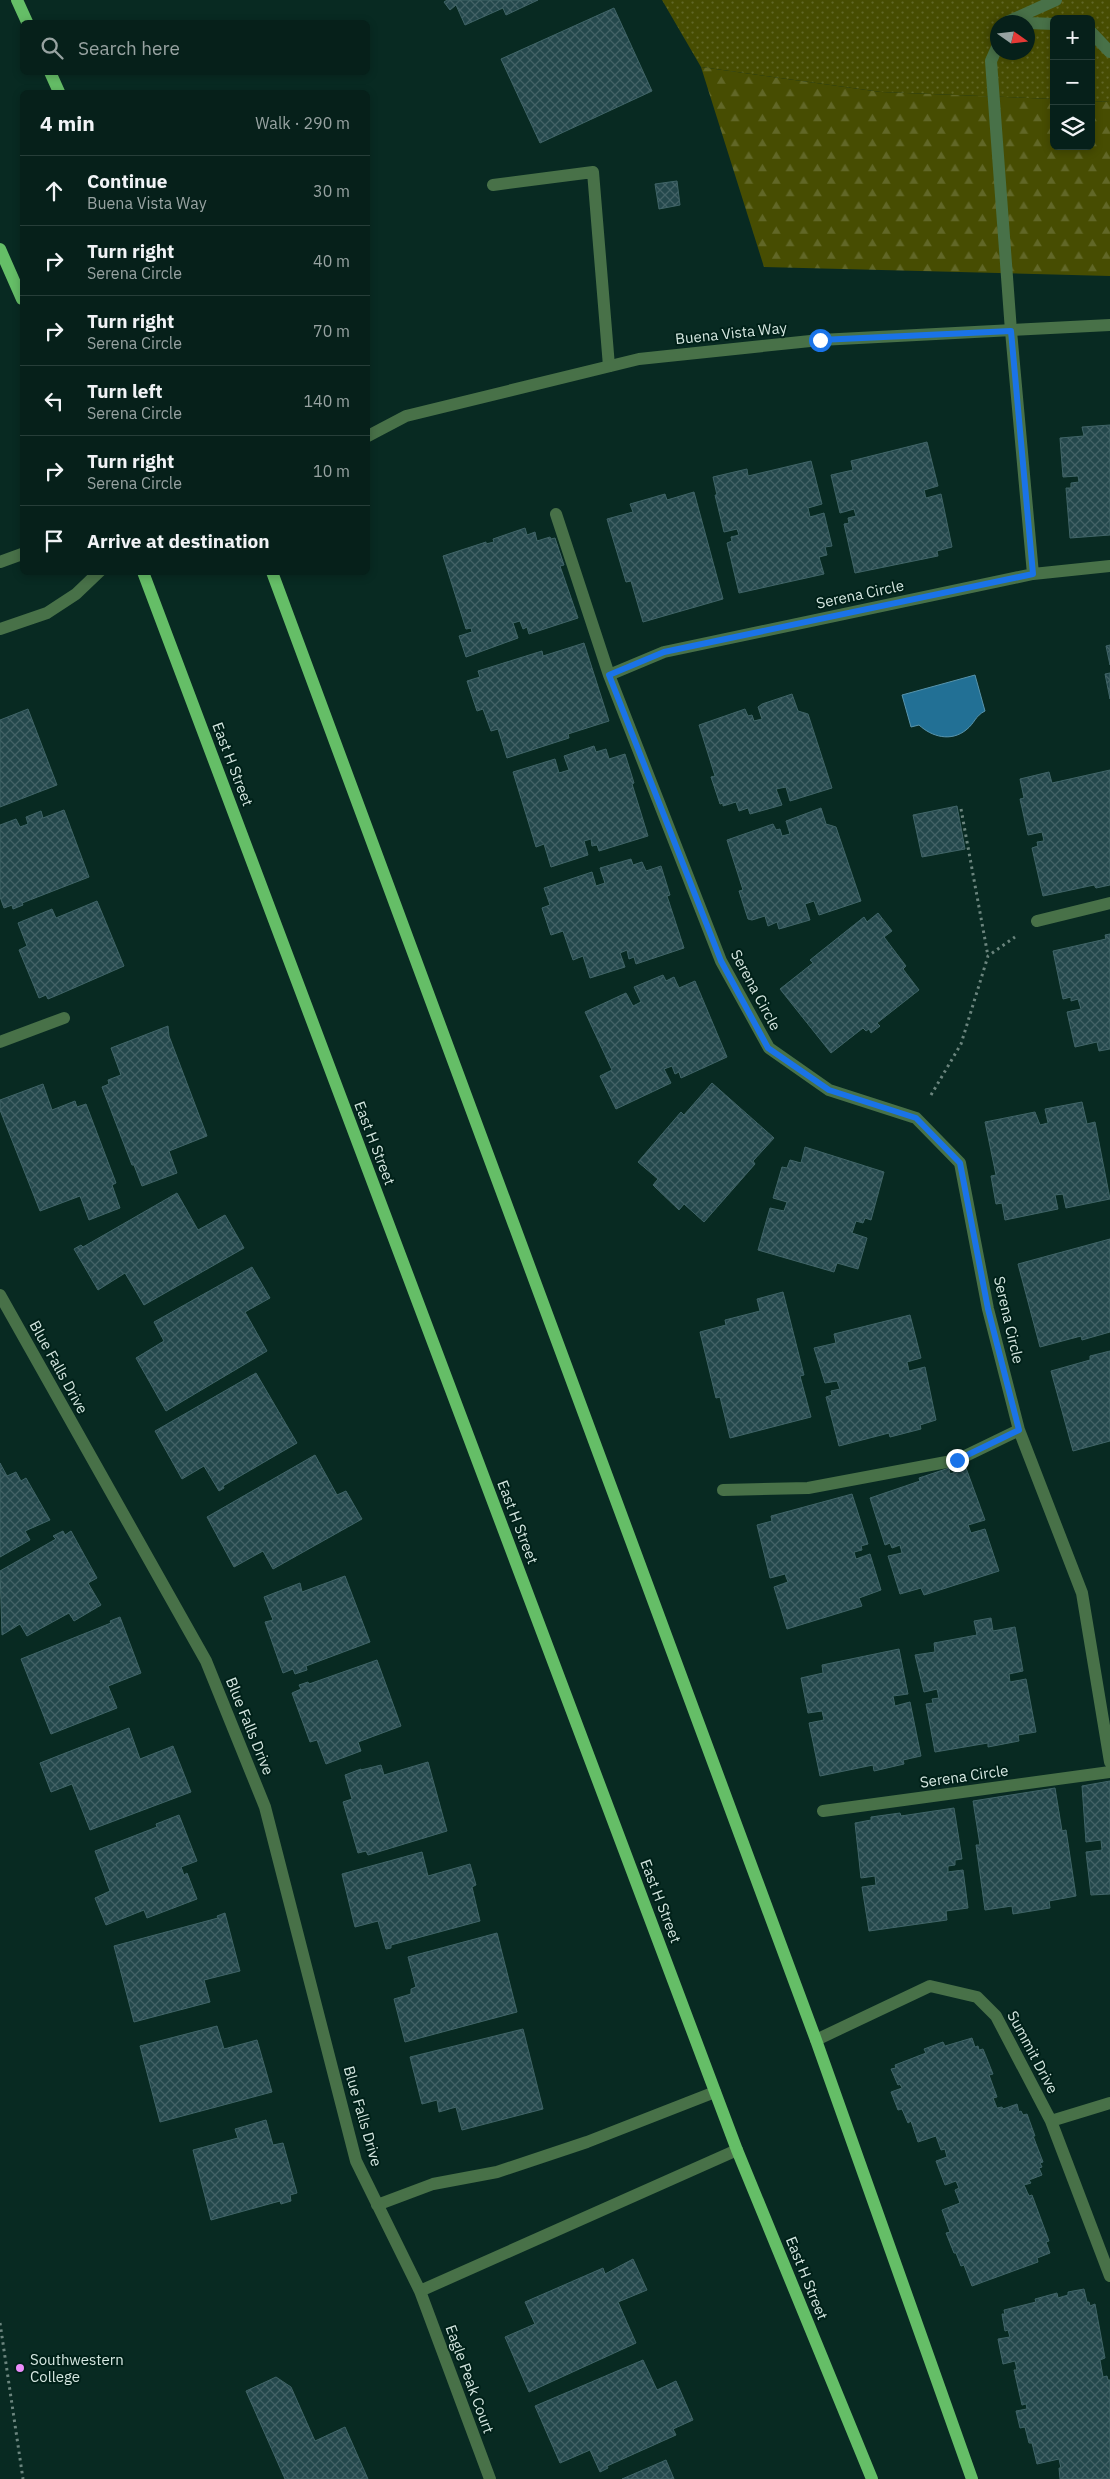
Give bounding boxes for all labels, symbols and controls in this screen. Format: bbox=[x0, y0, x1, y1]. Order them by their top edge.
north arrow bbox=[990, 15, 1035, 60]
map controls bbox=[1050, 15, 1095, 150]
button: + bbox=[1050, 15, 1095, 60]
search box bbox=[20, 20, 370, 75]
icon: search bbox=[38, 34, 66, 62]
text: Search here bbox=[78, 36, 180, 60]
button: − bbox=[1050, 60, 1095, 105]
button: layers bbox=[1050, 105, 1095, 150]
text: 4 min bbox=[40, 109, 95, 137]
text: Walk · 290 m bbox=[255, 113, 350, 133]
text: Continue bbox=[87, 169, 167, 193]
icon: ahead bbox=[40, 177, 68, 205]
text: 30 m bbox=[313, 181, 350, 201]
text: Buena Vista Way bbox=[87, 193, 207, 213]
text: Turn right bbox=[87, 239, 174, 263]
icon: right bbox=[40, 247, 68, 275]
text: 40 m bbox=[313, 251, 350, 271]
text: Serena Circle bbox=[87, 263, 182, 283]
text: Turn right bbox=[87, 309, 174, 333]
icon: right bbox=[40, 317, 68, 345]
street label: Buena Vista Way bbox=[674, 318, 788, 348]
text: 70 m bbox=[313, 321, 350, 341]
route start bbox=[809, 329, 832, 352]
text: Serena Circle bbox=[87, 333, 182, 353]
text: Turn left bbox=[87, 379, 163, 403]
icon: left bbox=[40, 387, 68, 415]
text: 140 m bbox=[303, 391, 350, 411]
text: Serena Circle bbox=[87, 403, 182, 423]
text: Turn right bbox=[87, 449, 174, 473]
icon: right bbox=[40, 457, 68, 485]
text: 10 m bbox=[313, 461, 350, 481]
text: Serena Circle bbox=[87, 473, 182, 493]
icon: arrive bbox=[40, 527, 68, 555]
text: Arrive at destination bbox=[87, 529, 270, 553]
street label: Serena Circle bbox=[814, 575, 906, 613]
street label: East H Street bbox=[208, 719, 258, 809]
street label: Serena Circle bbox=[727, 946, 785, 1034]
street label: East H Street bbox=[350, 1098, 400, 1188]
street label: Serena Circle bbox=[990, 1274, 1028, 1366]
street label: Blue Falls Drive bbox=[26, 1317, 92, 1417]
route end bbox=[946, 1449, 969, 1472]
street label: East H Street bbox=[493, 1477, 543, 1567]
street label: Blue Falls Drive bbox=[222, 1674, 278, 1778]
street label: Serena Circle bbox=[919, 1760, 1009, 1792]
street label: East H Street bbox=[636, 1856, 686, 1946]
street label: Summit Drive bbox=[1003, 2007, 1063, 2097]
street label: Blue Falls Drive bbox=[340, 2064, 386, 2168]
street label: East H Street bbox=[782, 2234, 832, 2322]
street label: Eagle Peak Court bbox=[442, 2322, 498, 2436]
place label: Southwestern College bbox=[30, 2350, 124, 2386]
marker: Southwestern College bbox=[14, 2362, 26, 2374]

